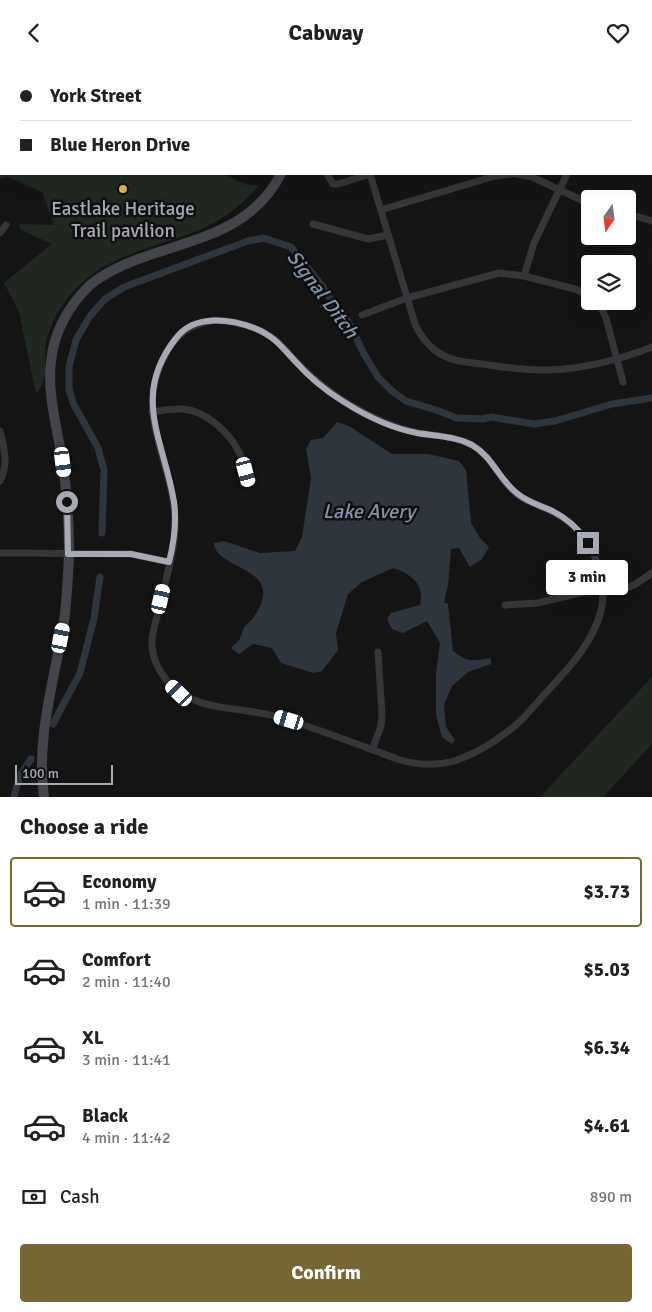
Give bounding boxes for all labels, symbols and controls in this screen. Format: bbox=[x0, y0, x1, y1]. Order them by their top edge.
icon: back bbox=[20, 19, 48, 47]
text: Cabway bbox=[289, 19, 363, 46]
icon: heart bbox=[604, 19, 632, 47]
text: York Street bbox=[50, 84, 142, 108]
text: Blue Heron Drive bbox=[50, 133, 190, 157]
marker: Eastlake Heritage Trail pavilion bbox=[117, 183, 129, 195]
north arrow bbox=[581, 190, 636, 245]
map controls bbox=[581, 190, 636, 310]
place label: Eastlake Heritage Trail pavilion bbox=[51, 197, 195, 243]
water label: Signal Ditch bbox=[281, 245, 364, 344]
button: layers bbox=[581, 255, 636, 310]
car bbox=[53, 446, 72, 478]
car bbox=[234, 456, 257, 488]
route start bbox=[56, 491, 78, 513]
water label: Lake Avery bbox=[323, 499, 418, 524]
route end bbox=[577, 532, 599, 554]
callout: 3 min bbox=[547, 561, 629, 595]
text: 3 min bbox=[568, 567, 606, 587]
car bbox=[150, 583, 171, 615]
car bbox=[50, 622, 71, 654]
car bbox=[162, 677, 195, 709]
car bbox=[272, 708, 305, 732]
scale bar bbox=[15, 762, 112, 785]
text: 100 m bbox=[22, 765, 59, 782]
text: Choose a ride bbox=[20, 813, 148, 840]
icon: car bbox=[22, 870, 67, 915]
text: Economy bbox=[82, 870, 156, 894]
text: $3.73 bbox=[584, 880, 630, 904]
text: 1 min · 11:39 bbox=[82, 894, 171, 914]
icon: car bbox=[22, 948, 67, 993]
text: Comfort bbox=[82, 948, 151, 972]
text: $5.03 bbox=[584, 958, 630, 982]
text: 2 min · 11:40 bbox=[82, 972, 171, 992]
icon: car bbox=[22, 1026, 67, 1071]
text: XL bbox=[82, 1026, 104, 1050]
text: $6.34 bbox=[584, 1036, 630, 1060]
text: 3 min · 11:41 bbox=[82, 1050, 171, 1070]
icon: car bbox=[22, 1104, 67, 1149]
text: Black bbox=[82, 1104, 128, 1128]
text: $4.61 bbox=[584, 1114, 630, 1138]
text: 4 min · 11:42 bbox=[82, 1128, 171, 1148]
icon: cash bbox=[20, 1183, 48, 1211]
text: Cash bbox=[60, 1185, 100, 1209]
text: 890 m bbox=[590, 1187, 632, 1207]
button: Confirm bbox=[20, 1244, 632, 1302]

